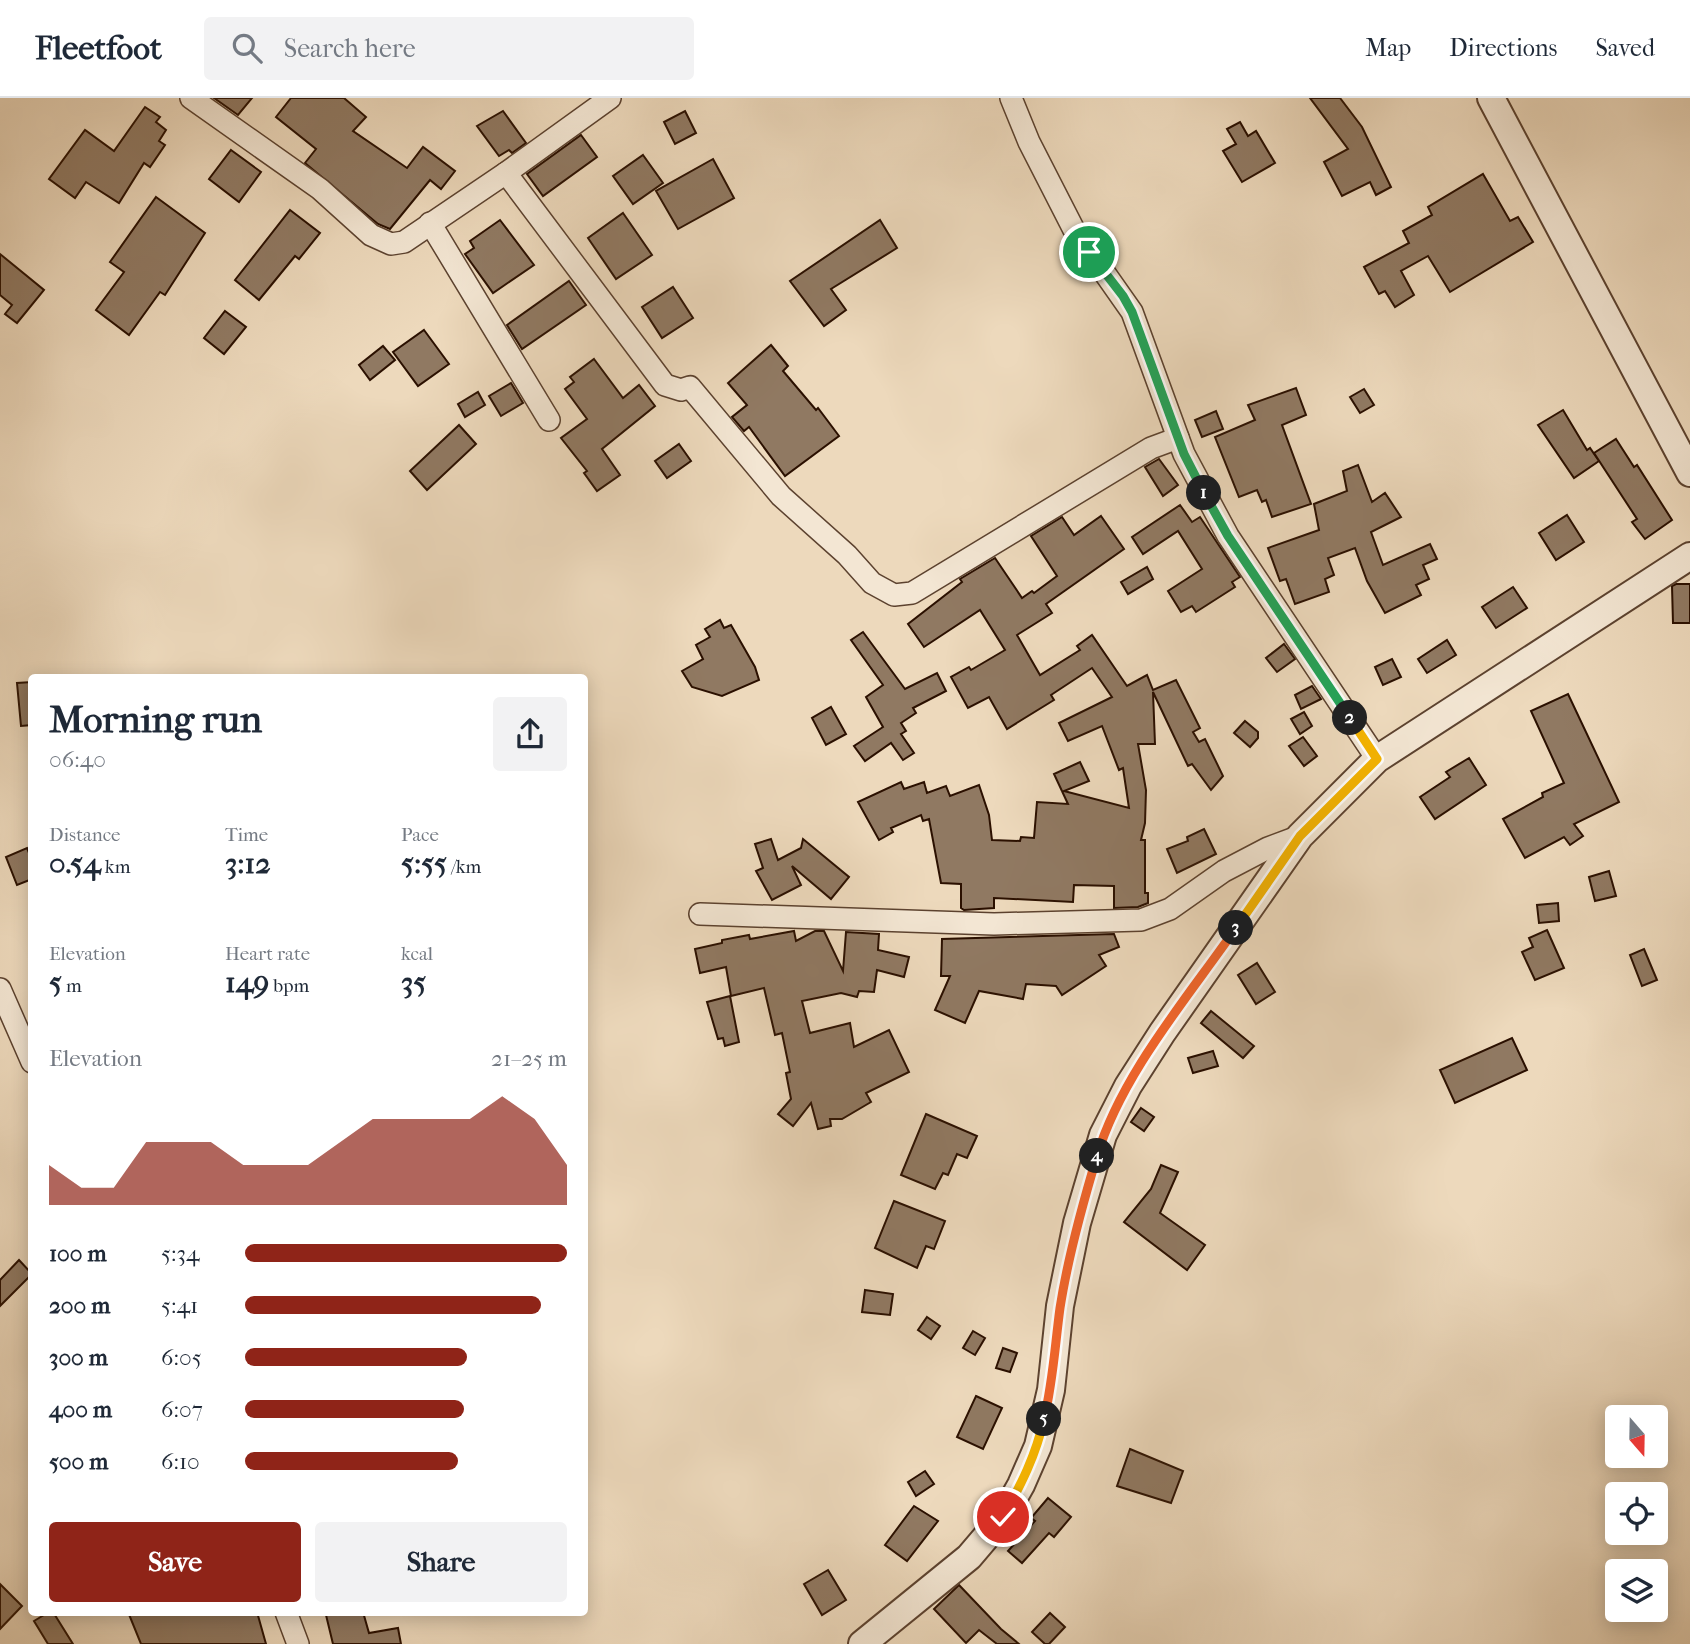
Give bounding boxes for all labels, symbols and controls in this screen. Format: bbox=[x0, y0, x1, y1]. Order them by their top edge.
search box bbox=[204, 17, 694, 80]
text: Fleetfoot bbox=[35, 29, 162, 68]
icon: search bbox=[228, 29, 266, 67]
text: Search here bbox=[284, 33, 416, 64]
text: Map bbox=[1365, 34, 1411, 62]
text: Directions bbox=[1449, 34, 1557, 62]
text: Saved bbox=[1595, 34, 1655, 62]
pin bbox=[1059, 222, 1119, 282]
icon: arrive bbox=[1070, 233, 1108, 271]
pin: 1 bbox=[1186, 476, 1222, 510]
text: 1 bbox=[1200, 481, 1207, 503]
text: Morning run bbox=[49, 697, 262, 742]
button: share bbox=[493, 697, 567, 771]
pin: 2 bbox=[1332, 700, 1368, 736]
text: 2 bbox=[1345, 706, 1354, 728]
text: 06:40 bbox=[49, 746, 106, 773]
text: Distance bbox=[49, 824, 120, 846]
text: Time bbox=[225, 824, 268, 846]
text: Pace bbox=[401, 824, 439, 846]
text: 0.54 bbox=[49, 846, 101, 881]
text: 3:12 bbox=[225, 846, 271, 881]
text: 5:55 bbox=[401, 846, 447, 881]
text: km bbox=[101, 856, 130, 878]
text: /km bbox=[447, 856, 481, 878]
pin: 3 bbox=[1218, 910, 1254, 946]
text: 3 bbox=[1232, 916, 1239, 938]
text: Elevation bbox=[49, 943, 126, 965]
text: Heart rate bbox=[225, 943, 310, 965]
text: kcal bbox=[401, 943, 433, 965]
text: 5 bbox=[49, 965, 62, 1000]
text: 149 bbox=[225, 965, 269, 1000]
text: 35 bbox=[401, 965, 426, 1000]
text: m bbox=[62, 975, 82, 997]
text: bpm bbox=[269, 975, 309, 997]
text: Elevation bbox=[49, 1045, 142, 1072]
text: 21–25 m bbox=[491, 1045, 567, 1072]
pin: 4 bbox=[1080, 1138, 1114, 1174]
text: 4 bbox=[1091, 1144, 1102, 1166]
text: 100 m bbox=[49, 1240, 107, 1267]
text: 5:34 bbox=[161, 1240, 200, 1267]
text: 200 m bbox=[49, 1292, 110, 1319]
text: 5:41 bbox=[161, 1292, 198, 1319]
text: 300 m bbox=[49, 1344, 108, 1371]
text: 6:05 bbox=[161, 1344, 202, 1371]
text: 400 m bbox=[49, 1396, 112, 1423]
text: 6:07 bbox=[161, 1396, 203, 1423]
pin: 5 bbox=[1026, 1402, 1062, 1436]
north arrow bbox=[1605, 1405, 1668, 1468]
map controls bbox=[1605, 1405, 1668, 1622]
text: 5 bbox=[1039, 1407, 1048, 1429]
text: 500 m bbox=[49, 1448, 108, 1475]
text: 6:10 bbox=[161, 1448, 200, 1475]
button: locate bbox=[1605, 1482, 1668, 1545]
pin bbox=[973, 1487, 1033, 1547]
icon: check bbox=[984, 1498, 1022, 1536]
button: Save bbox=[49, 1522, 301, 1602]
button: Share bbox=[315, 1522, 567, 1602]
button: layers bbox=[1605, 1559, 1668, 1622]

